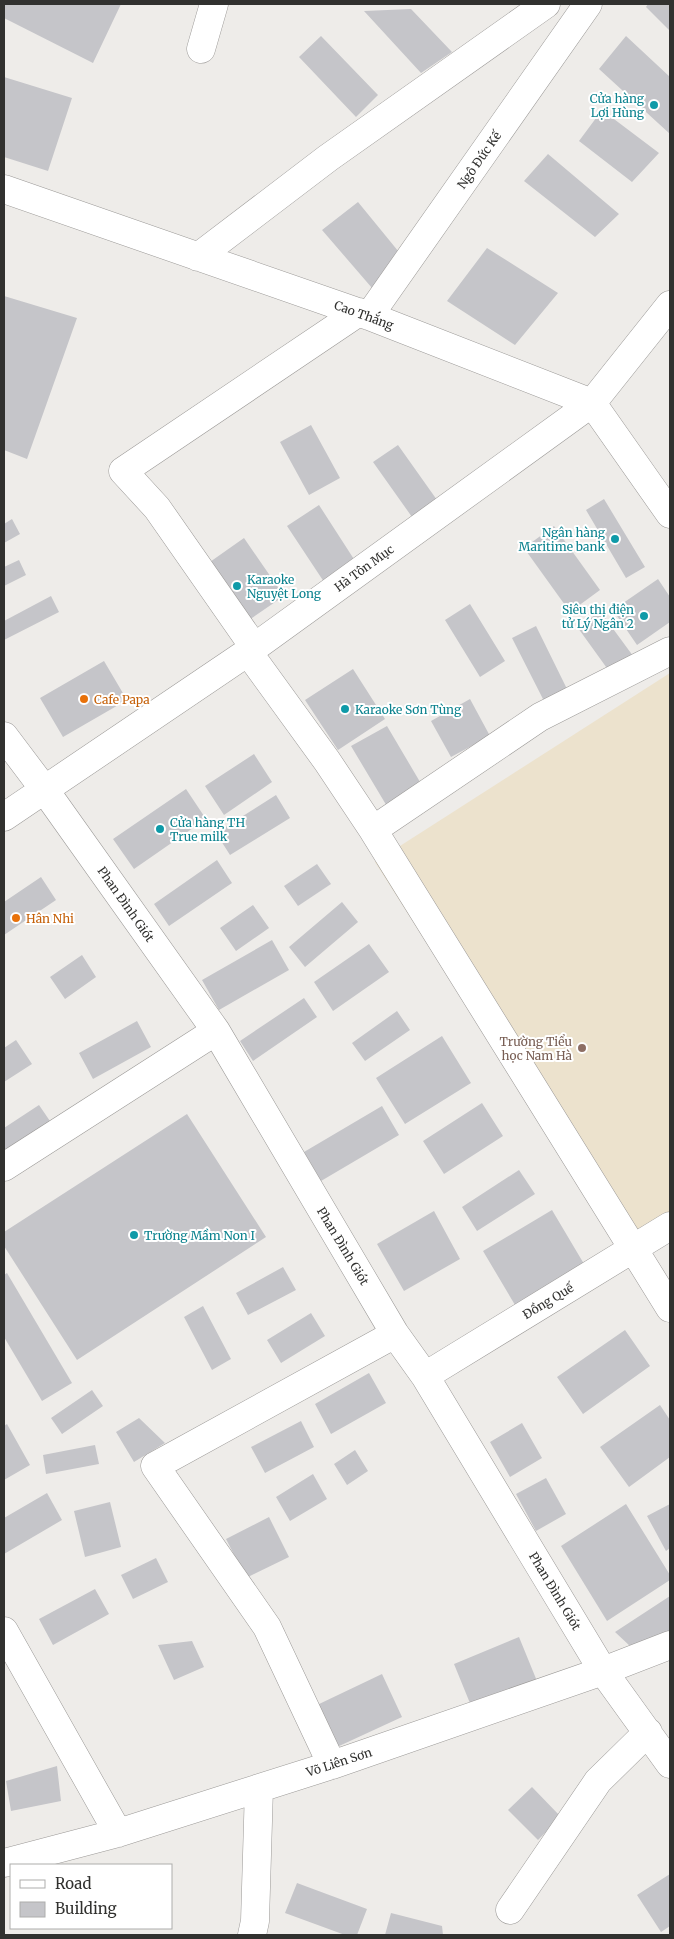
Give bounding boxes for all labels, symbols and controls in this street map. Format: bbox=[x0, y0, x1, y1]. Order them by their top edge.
place label: Cửa hàng Lợi Hùng bbox=[590, 91, 645, 120]
marker: Cửa hàng Lợi Hùng bbox=[648, 99, 660, 111]
street label: Ngô Đức Kế bbox=[454, 127, 505, 192]
street label: Cao Thắng bbox=[332, 295, 397, 333]
place label: Ngân hàng Maritime bank bbox=[519, 525, 606, 554]
marker: Ngân hàng Maritime bank bbox=[609, 533, 621, 545]
street label: Hà Tôn Mục bbox=[331, 541, 397, 595]
place label: Karaoke Nguyệt Long bbox=[247, 572, 322, 601]
marker: Karaoke Nguyệt Long bbox=[231, 580, 243, 592]
place label: Siêu thị điện tử Lý Ngân 2 bbox=[562, 602, 634, 631]
marker: Siêu thị điện tử Lý Ngân 2 bbox=[638, 610, 650, 622]
place label: Cafe Papa bbox=[94, 692, 150, 707]
marker: Cafe Papa bbox=[78, 693, 90, 705]
place label: Karaoke Sơn Tùng bbox=[355, 702, 462, 717]
marker: Karaoke Sơn Tùng bbox=[339, 703, 351, 715]
place label: Cửa hàng TH True milk bbox=[170, 815, 245, 844]
marker: Cửa hàng TH True milk bbox=[154, 823, 166, 835]
street label: Phan Đình Giót bbox=[95, 864, 158, 945]
place label: Hân Nhi bbox=[26, 911, 74, 926]
marker: Hân Nhi bbox=[10, 912, 22, 924]
place label: Trường Tiểu học Nam Hà bbox=[500, 1034, 573, 1063]
marker: Trường Tiểu học Nam Hà bbox=[576, 1042, 588, 1054]
street label: Phan Đình Giót bbox=[314, 1204, 372, 1288]
place label: Trường Mầm Non I bbox=[144, 1228, 255, 1243]
marker: Trường Mầm Non I bbox=[128, 1229, 140, 1241]
street label: Đồng Quế bbox=[520, 1279, 578, 1322]
street label: Phan Đình Giót bbox=[526, 1549, 584, 1633]
street label: Võ Liên Sơn bbox=[303, 1744, 374, 1780]
legend bbox=[10, 1864, 172, 1929]
text: Road bbox=[55, 1874, 91, 1893]
text: Building bbox=[55, 1899, 117, 1918]

